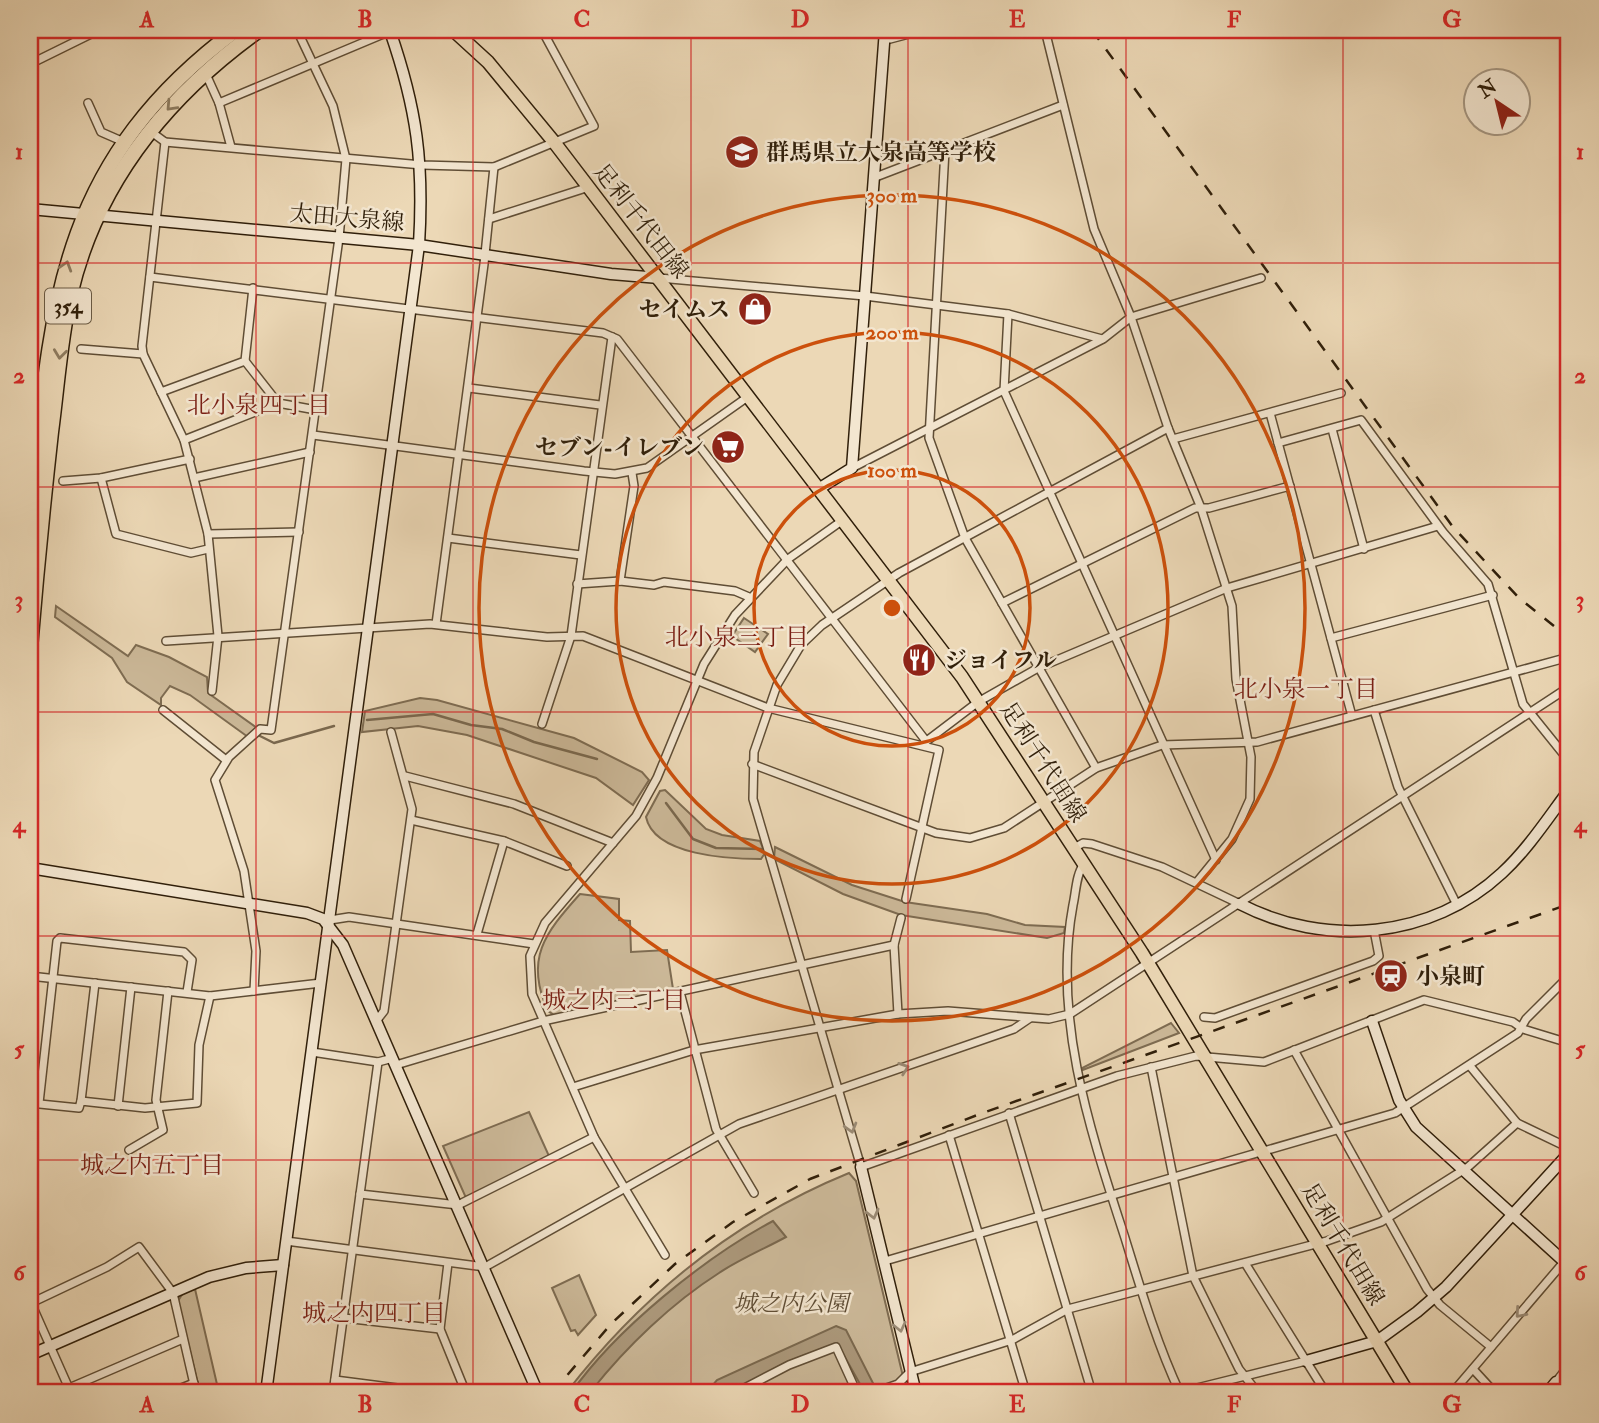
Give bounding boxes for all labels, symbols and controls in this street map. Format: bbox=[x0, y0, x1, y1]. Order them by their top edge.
text: A bbox=[139, 5, 155, 34]
text: B bbox=[357, 5, 373, 34]
text: C bbox=[574, 5, 590, 34]
text: D bbox=[791, 5, 809, 34]
text: E bbox=[1009, 5, 1026, 34]
text: F bbox=[1227, 5, 1242, 34]
text: G bbox=[1442, 5, 1462, 34]
north arrow bbox=[1462, 66, 1532, 136]
text: N bbox=[1473, 74, 1502, 104]
one-way arrow bbox=[167, 98, 179, 111]
school or university icon: 群馬県立大泉高等学校 bbox=[723, 133, 761, 171]
text: 1 bbox=[15, 137, 23, 166]
text: 1 bbox=[1576, 137, 1584, 166]
place label: 群馬県立大泉高等学校 bbox=[766, 138, 996, 167]
street label: 足利千代田線 bbox=[587, 158, 695, 284]
text: 300 m bbox=[867, 182, 918, 209]
street label: 太田大泉線 bbox=[288, 199, 406, 237]
one-way arrow bbox=[57, 260, 72, 272]
road number: 354 bbox=[45, 288, 91, 324]
shop icon: セイムス bbox=[736, 290, 774, 328]
place label: セイムス bbox=[639, 295, 730, 324]
text: 200 m bbox=[866, 319, 919, 346]
one-way arrow bbox=[53, 348, 68, 360]
text: 2 bbox=[13, 361, 25, 390]
text: 2 bbox=[1574, 361, 1586, 390]
district label: 北小泉四丁目 bbox=[187, 390, 331, 421]
supermarket icon: セブン-イレブン bbox=[709, 428, 747, 466]
place label: セブン-イレブン bbox=[535, 433, 704, 462]
text: 100 m bbox=[867, 457, 918, 484]
text: 3 bbox=[15, 585, 23, 614]
text: 3 bbox=[1576, 585, 1584, 614]
centre of rings bbox=[880, 596, 904, 620]
district label: 北小泉三丁目 bbox=[665, 622, 809, 653]
restaurant icon: ジョイフル bbox=[900, 641, 938, 679]
place label: ジョイフル bbox=[944, 646, 1057, 675]
district label: 北小泉一丁目 bbox=[1234, 674, 1378, 705]
street label: 足利千代田線 bbox=[993, 696, 1093, 828]
text: 4 bbox=[12, 810, 27, 839]
text: 4 bbox=[1573, 810, 1588, 839]
station icon: 小泉町 bbox=[1372, 957, 1410, 995]
place label: 小泉町 bbox=[1416, 962, 1485, 991]
district label: 城之内三丁目 bbox=[542, 985, 686, 1016]
text: 5 bbox=[14, 1034, 25, 1063]
text: 5 bbox=[1575, 1034, 1586, 1063]
one-way arrow bbox=[898, 1062, 910, 1076]
one-way arrow bbox=[842, 1122, 857, 1134]
district label: 城之内五丁目 bbox=[80, 1150, 224, 1181]
street label: 足利千代田線 bbox=[1295, 1177, 1391, 1311]
one-way arrow bbox=[865, 1208, 879, 1220]
text: 6 bbox=[13, 1258, 27, 1287]
text: 6 bbox=[1574, 1258, 1588, 1287]
park label: 城之内公園 bbox=[734, 1289, 853, 1318]
district label: 城之内四丁目 bbox=[302, 1298, 446, 1329]
one-way arrow bbox=[1516, 1305, 1528, 1318]
one-way arrow bbox=[892, 1321, 906, 1333]
text: A bbox=[139, 1390, 155, 1419]
text: B bbox=[357, 1390, 373, 1419]
text: C bbox=[574, 1390, 590, 1419]
text: D bbox=[791, 1390, 809, 1419]
text: E bbox=[1009, 1390, 1026, 1419]
text: F bbox=[1227, 1390, 1242, 1419]
text: G bbox=[1442, 1390, 1462, 1419]

